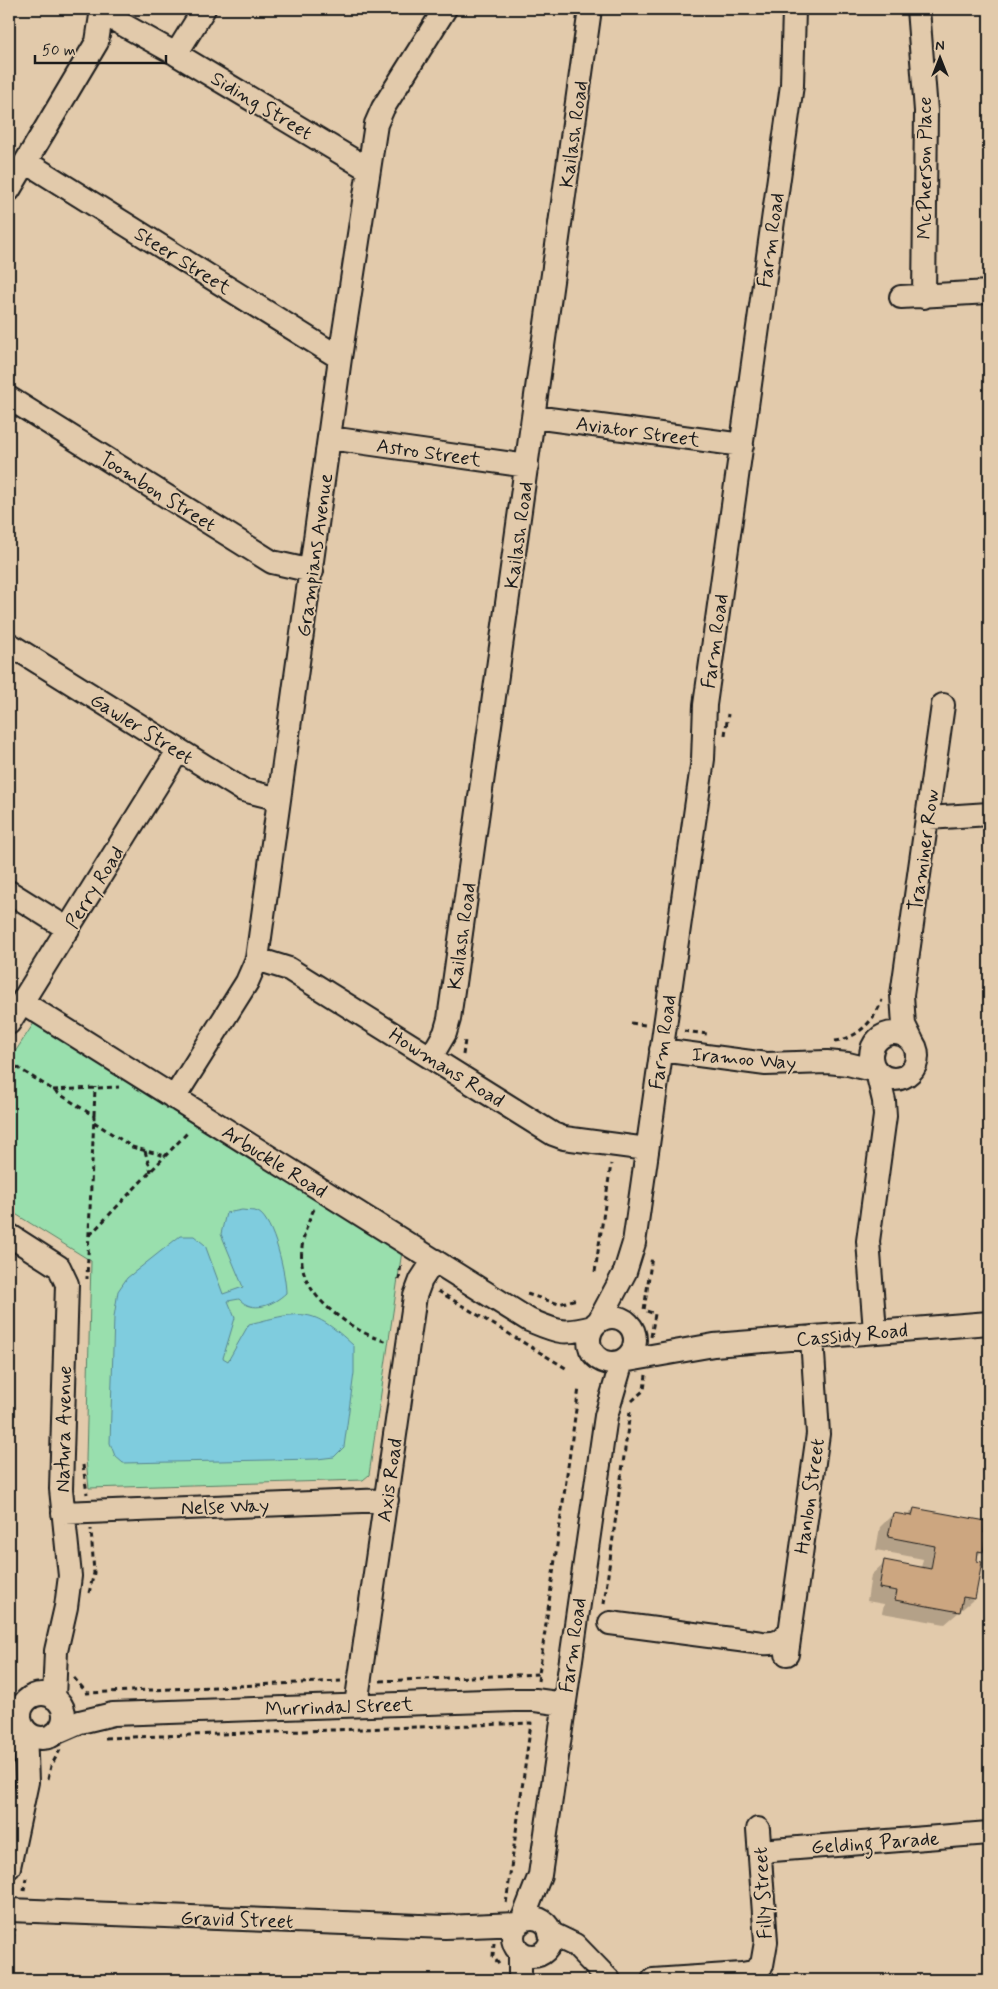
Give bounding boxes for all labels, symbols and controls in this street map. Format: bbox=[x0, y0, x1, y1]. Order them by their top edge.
scale bar bbox=[35, 32, 166, 64]
north arrow bbox=[916, 32, 966, 82]
text: N bbox=[935, 37, 945, 55]
text: 50 m bbox=[42, 41, 76, 61]
street label: Siding Street bbox=[205, 65, 317, 147]
street label: Kailash Road bbox=[554, 79, 595, 190]
street label: McPherson Place bbox=[912, 97, 939, 239]
street label: Farm Road bbox=[751, 191, 791, 289]
street label: Steer Street bbox=[129, 221, 236, 302]
street label: Aviator Street bbox=[574, 410, 702, 455]
street label: Astro Street bbox=[375, 433, 483, 474]
street label: Toombon Street bbox=[94, 446, 221, 539]
street label: Grampians Avenue bbox=[291, 471, 340, 639]
street label: Kailash Road bbox=[499, 480, 540, 591]
street label: Farm Road bbox=[695, 592, 735, 690]
street label: Gawler Street bbox=[84, 687, 198, 772]
street label: Traminer Row bbox=[903, 787, 946, 913]
street label: Perry Road bbox=[59, 841, 131, 934]
street label: Kailash Road bbox=[442, 881, 483, 992]
street label: Farm Road bbox=[643, 993, 683, 1091]
street label: Howmans Road bbox=[383, 1022, 509, 1115]
street label: Iramoo Way bbox=[690, 1041, 797, 1078]
street label: Arbuckle Road bbox=[217, 1119, 332, 1205]
street label: Cassidy Road bbox=[795, 1317, 909, 1354]
street label: Natura Avenue bbox=[50, 1365, 79, 1493]
street label: Axis Road bbox=[371, 1437, 410, 1524]
street label: Hanlon Street bbox=[789, 1437, 832, 1556]
street label: Nelse Way bbox=[180, 1492, 270, 1523]
street label: Farm Road bbox=[553, 1596, 593, 1694]
street label: Murrindal Street bbox=[265, 1691, 414, 1724]
street label: Gelding Parade bbox=[810, 1826, 940, 1863]
street label: Filly Street bbox=[748, 1846, 779, 1940]
street label: Gravid Street bbox=[180, 1905, 294, 1936]

